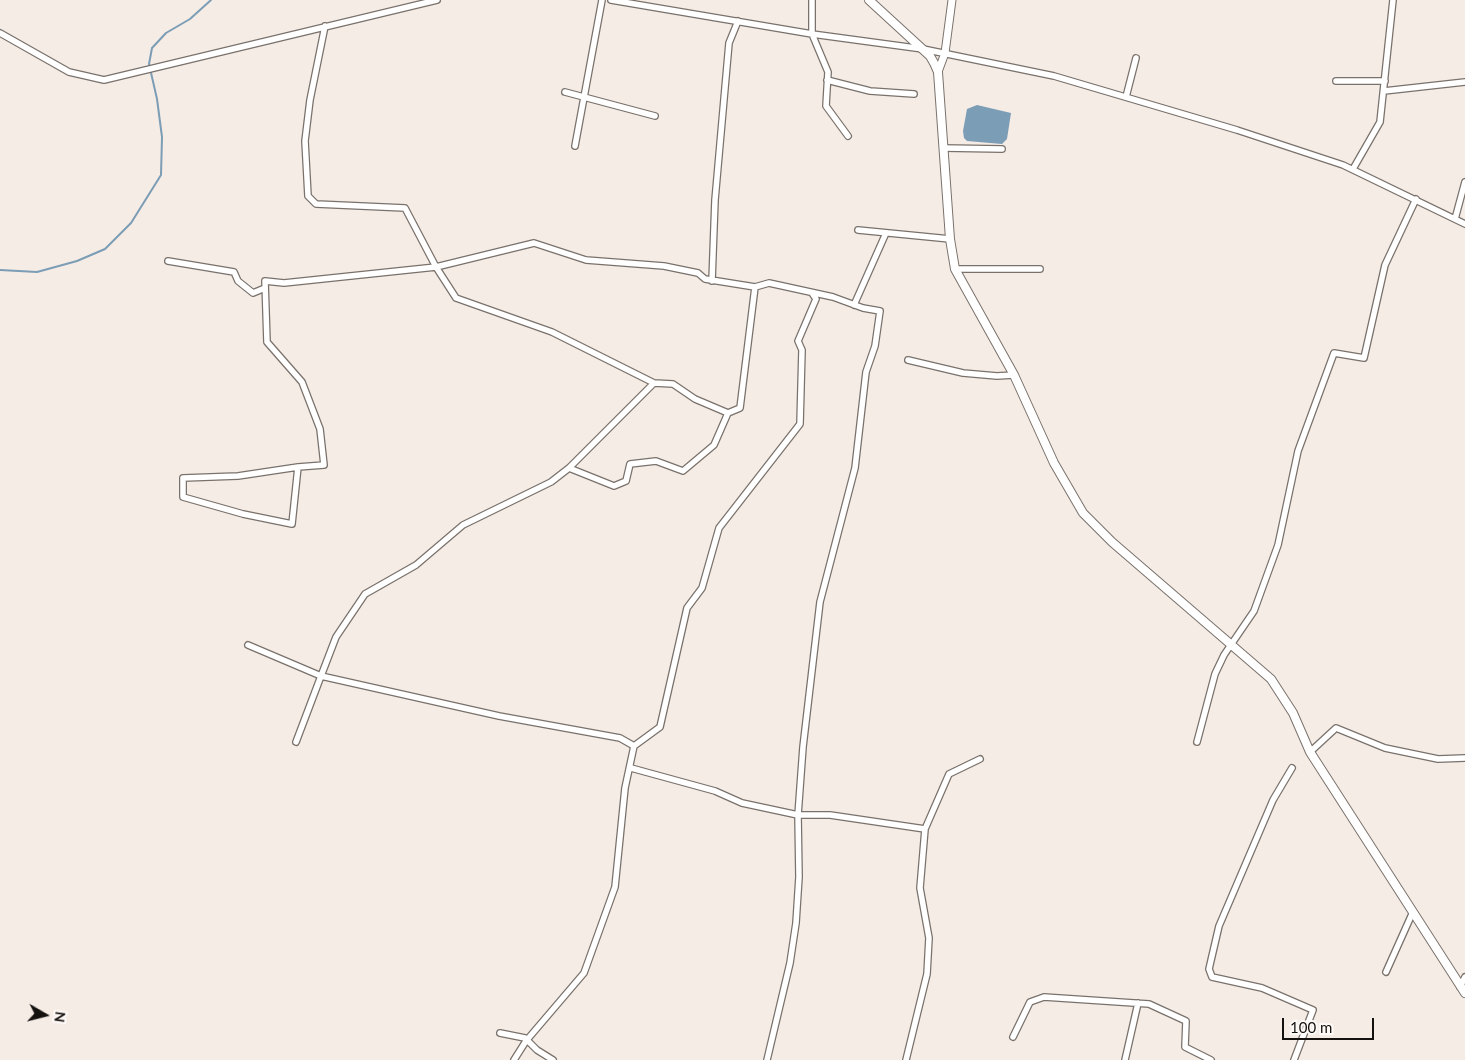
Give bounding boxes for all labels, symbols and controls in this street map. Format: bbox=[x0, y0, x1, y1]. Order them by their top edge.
north arrow bbox=[20, 990, 70, 1040]
scale bar bbox=[1285, 1008, 1378, 1040]
text: N bbox=[51, 1011, 70, 1024]
text: 100 m bbox=[1290, 1018, 1332, 1036]

